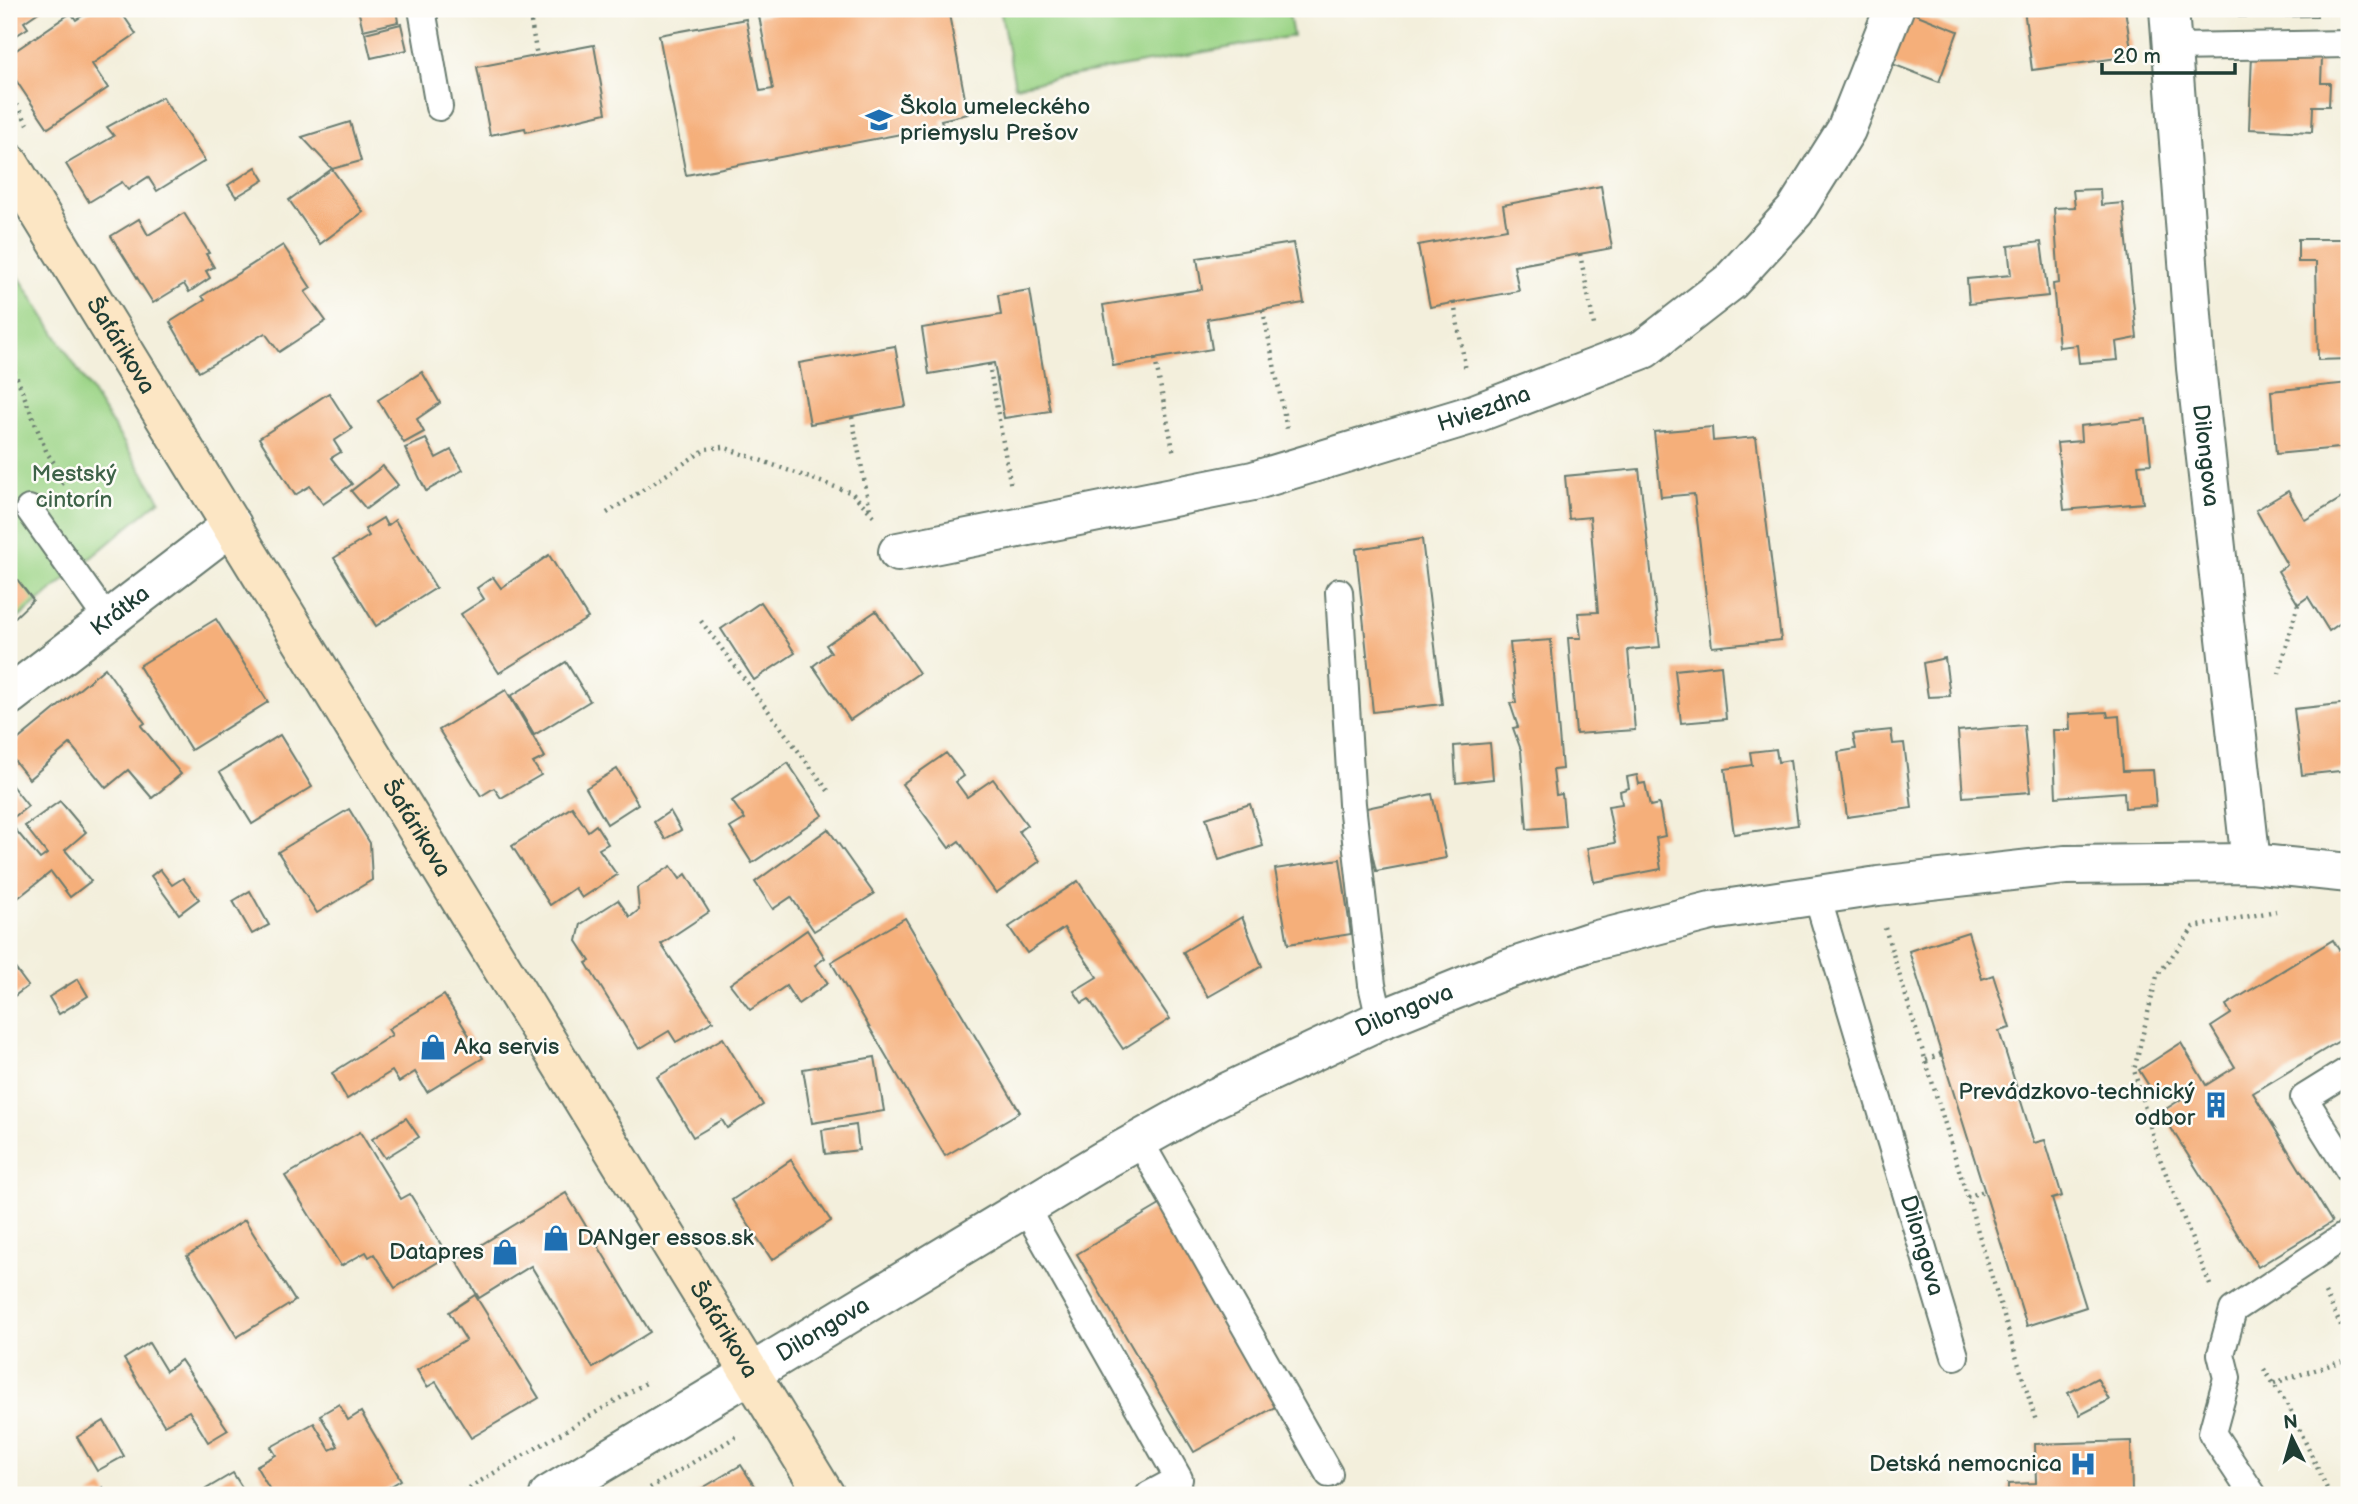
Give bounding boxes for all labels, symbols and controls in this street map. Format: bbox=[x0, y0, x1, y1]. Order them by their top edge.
scale bar bbox=[2102, 32, 2236, 76]
text: 20 m bbox=[2113, 44, 2161, 69]
place label: Škola umeleckého priemyslu Prešov bbox=[900, 93, 1090, 147]
school or university icon: Škola umeleckého priemyslu Prešov bbox=[864, 105, 894, 135]
street label: Šafárikova bbox=[80, 292, 161, 399]
street label: Hviezdna bbox=[1434, 380, 1535, 438]
street label: Dilongova bbox=[2186, 403, 2225, 508]
park label: Mestský cintorín bbox=[31, 460, 117, 514]
street label: Krátka bbox=[85, 579, 155, 642]
street label: Šafárikova bbox=[376, 774, 457, 882]
street label: Dilongova bbox=[1351, 978, 1457, 1044]
shop icon: Aka servis bbox=[418, 1032, 448, 1062]
place label: Aka servis bbox=[454, 1033, 559, 1061]
place label: Prevádzkovo‑technický odbor bbox=[1958, 1078, 2196, 1132]
building icon: Prevádzkovo‑technický odbor bbox=[2201, 1090, 2231, 1120]
street label: Dilongova bbox=[1894, 1192, 1950, 1299]
shop icon: DANger essos.sk bbox=[541, 1223, 571, 1253]
place label: DANger essos.sk bbox=[577, 1224, 755, 1252]
shop icon: Datapres bbox=[490, 1237, 520, 1267]
place label: Datapres bbox=[389, 1238, 484, 1266]
street label: Šafárikova bbox=[683, 1276, 764, 1383]
street label: Dilongova bbox=[772, 1291, 874, 1368]
north arrow bbox=[2256, 1402, 2326, 1472]
text: N bbox=[2283, 1410, 2299, 1435]
hospital icon: Detská nemocnica bbox=[2068, 1449, 2098, 1479]
place label: Detská nemocnica bbox=[1869, 1450, 2062, 1478]

